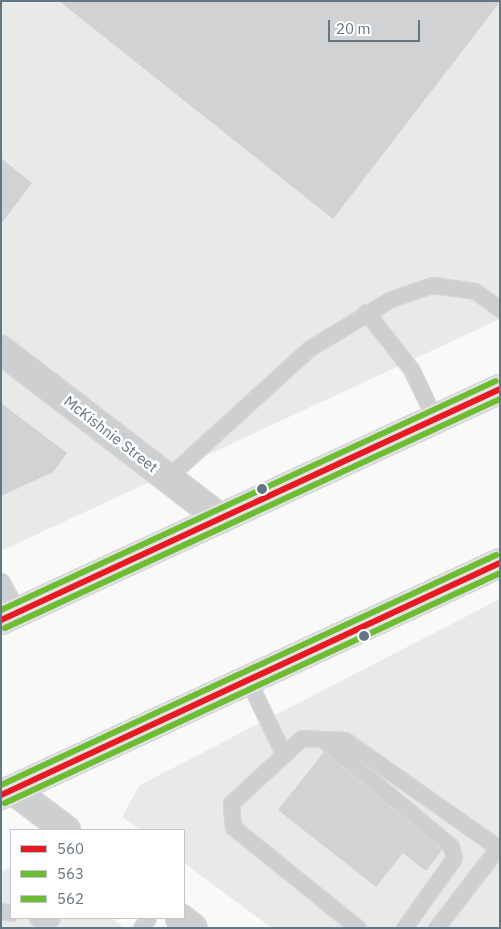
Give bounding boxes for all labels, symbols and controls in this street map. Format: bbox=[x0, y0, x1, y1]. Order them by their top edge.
scale bar bbox=[331, 10, 424, 42]
text: 20 m bbox=[336, 19, 371, 38]
street label: McKishnie Street bbox=[61, 392, 161, 476]
unlabelled marker bbox=[257, 484, 267, 494]
unlabelled marker bbox=[359, 631, 369, 641]
legend bbox=[10, 829, 185, 919]
text: 560 bbox=[57, 839, 84, 858]
text: 563 bbox=[57, 864, 84, 883]
text: 562 bbox=[57, 889, 84, 908]

